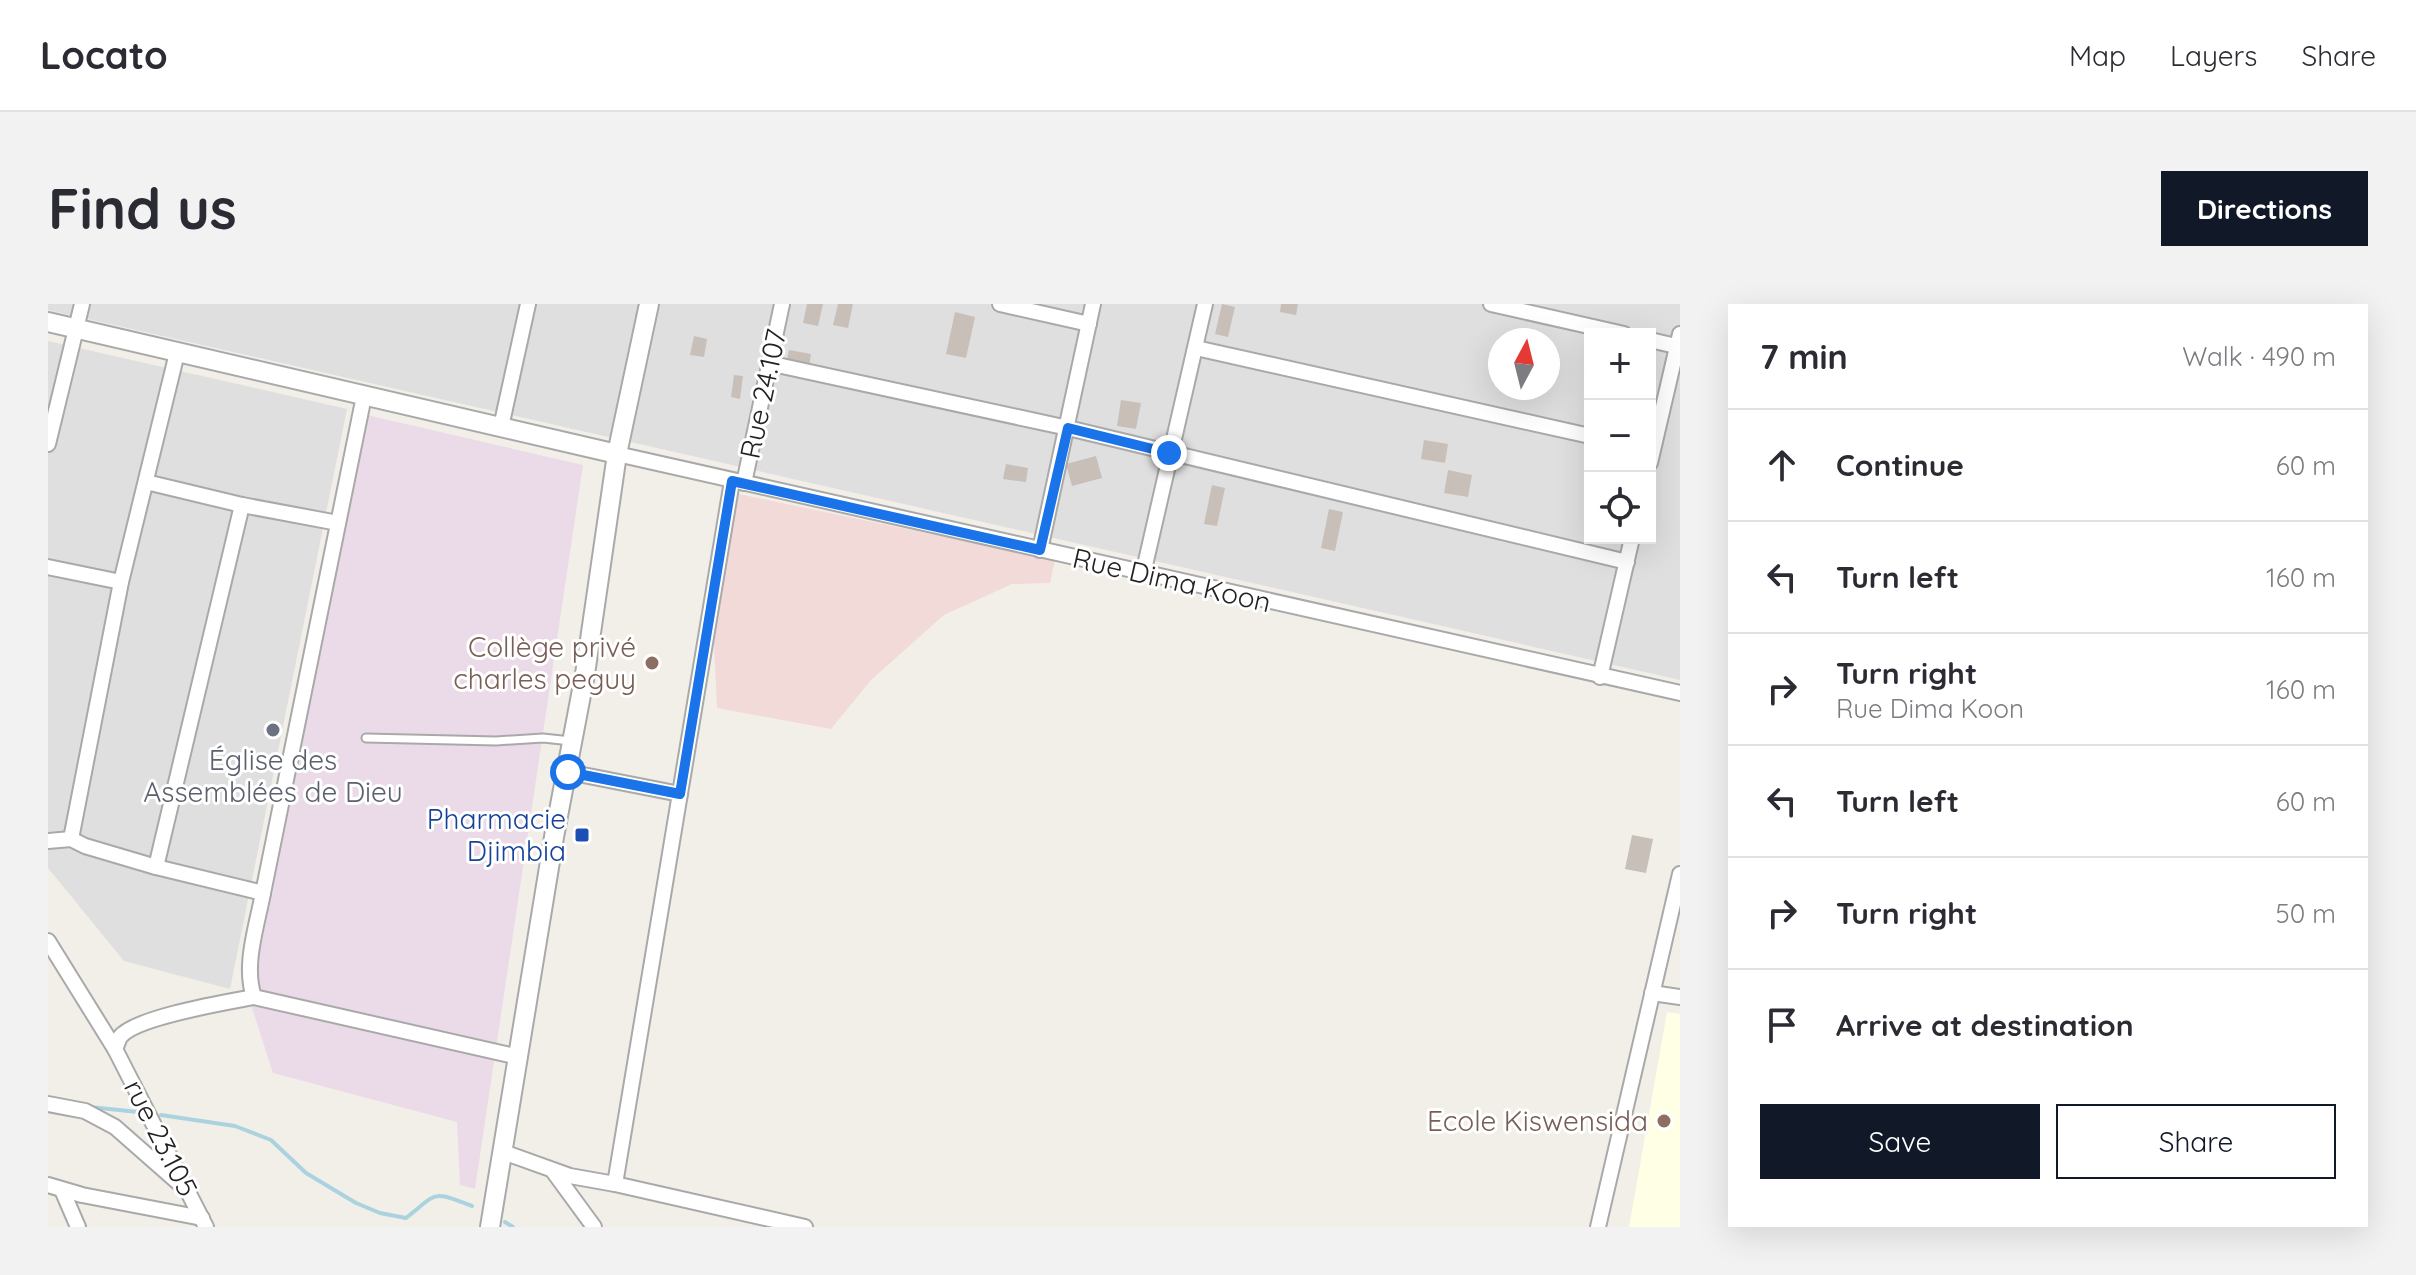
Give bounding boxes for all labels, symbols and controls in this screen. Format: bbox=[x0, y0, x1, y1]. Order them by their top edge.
text: Locato bbox=[40, 31, 168, 79]
text: Map bbox=[2069, 38, 2126, 73]
text: Layers bbox=[2170, 38, 2257, 73]
text: Share bbox=[2301, 38, 2376, 73]
button: Directions bbox=[2161, 171, 2368, 246]
text: Find us bbox=[48, 173, 237, 243]
street label: Rue 24.107 bbox=[732, 326, 793, 462]
north arrow bbox=[1488, 328, 1560, 400]
map controls bbox=[1584, 328, 1656, 544]
button: + bbox=[1584, 328, 1656, 400]
text: 7 min bbox=[1760, 335, 1848, 378]
text: Walk · 490 m bbox=[2182, 340, 2336, 373]
button: − bbox=[1584, 400, 1656, 472]
route end bbox=[1151, 435, 1187, 471]
icon: ahead bbox=[1760, 443, 1804, 487]
text: Continue bbox=[1836, 446, 1964, 484]
text: 60 m bbox=[2276, 449, 2336, 482]
button: locate bbox=[1584, 472, 1656, 544]
street label: Rue Dima Koon bbox=[1070, 540, 1275, 619]
icon: left bbox=[1760, 555, 1804, 599]
text: Turn left bbox=[1836, 558, 1959, 596]
text: 160 m bbox=[2266, 561, 2336, 594]
place label: Collège privé charles peguy bbox=[453, 629, 636, 696]
marker: Collège privé charles peguy bbox=[643, 654, 661, 672]
text: Turn right bbox=[1836, 654, 1977, 692]
icon: right bbox=[1760, 667, 1804, 711]
text: 160 m bbox=[2266, 673, 2336, 706]
text: Rue Dima Koon bbox=[1836, 692, 2024, 725]
marker: Église des Assemblées de Dieu bbox=[264, 721, 282, 739]
place label: Église des Assemblées de Dieu bbox=[143, 742, 403, 809]
route start bbox=[550, 754, 586, 790]
icon: left bbox=[1760, 779, 1804, 823]
text: Turn left bbox=[1836, 782, 1959, 820]
text: 60 m bbox=[2276, 785, 2336, 818]
place label: Pharmacie Djimbia bbox=[427, 801, 566, 868]
marker: Pharmacie Djimbia bbox=[573, 826, 591, 844]
icon: right bbox=[1760, 891, 1804, 935]
text: Turn right bbox=[1836, 894, 1977, 932]
text: 50 m bbox=[2276, 897, 2336, 930]
icon: arrive bbox=[1760, 1003, 1804, 1047]
text: Arrive at destination bbox=[1836, 1006, 2134, 1044]
street label: rue 23.105 bbox=[117, 1073, 206, 1202]
place label: Ecole Kiswensida bbox=[1427, 1103, 1648, 1138]
button: Save bbox=[1760, 1104, 2040, 1179]
button: Share bbox=[2056, 1104, 2336, 1179]
marker: Ecole Kiswensida bbox=[1655, 1112, 1673, 1130]

